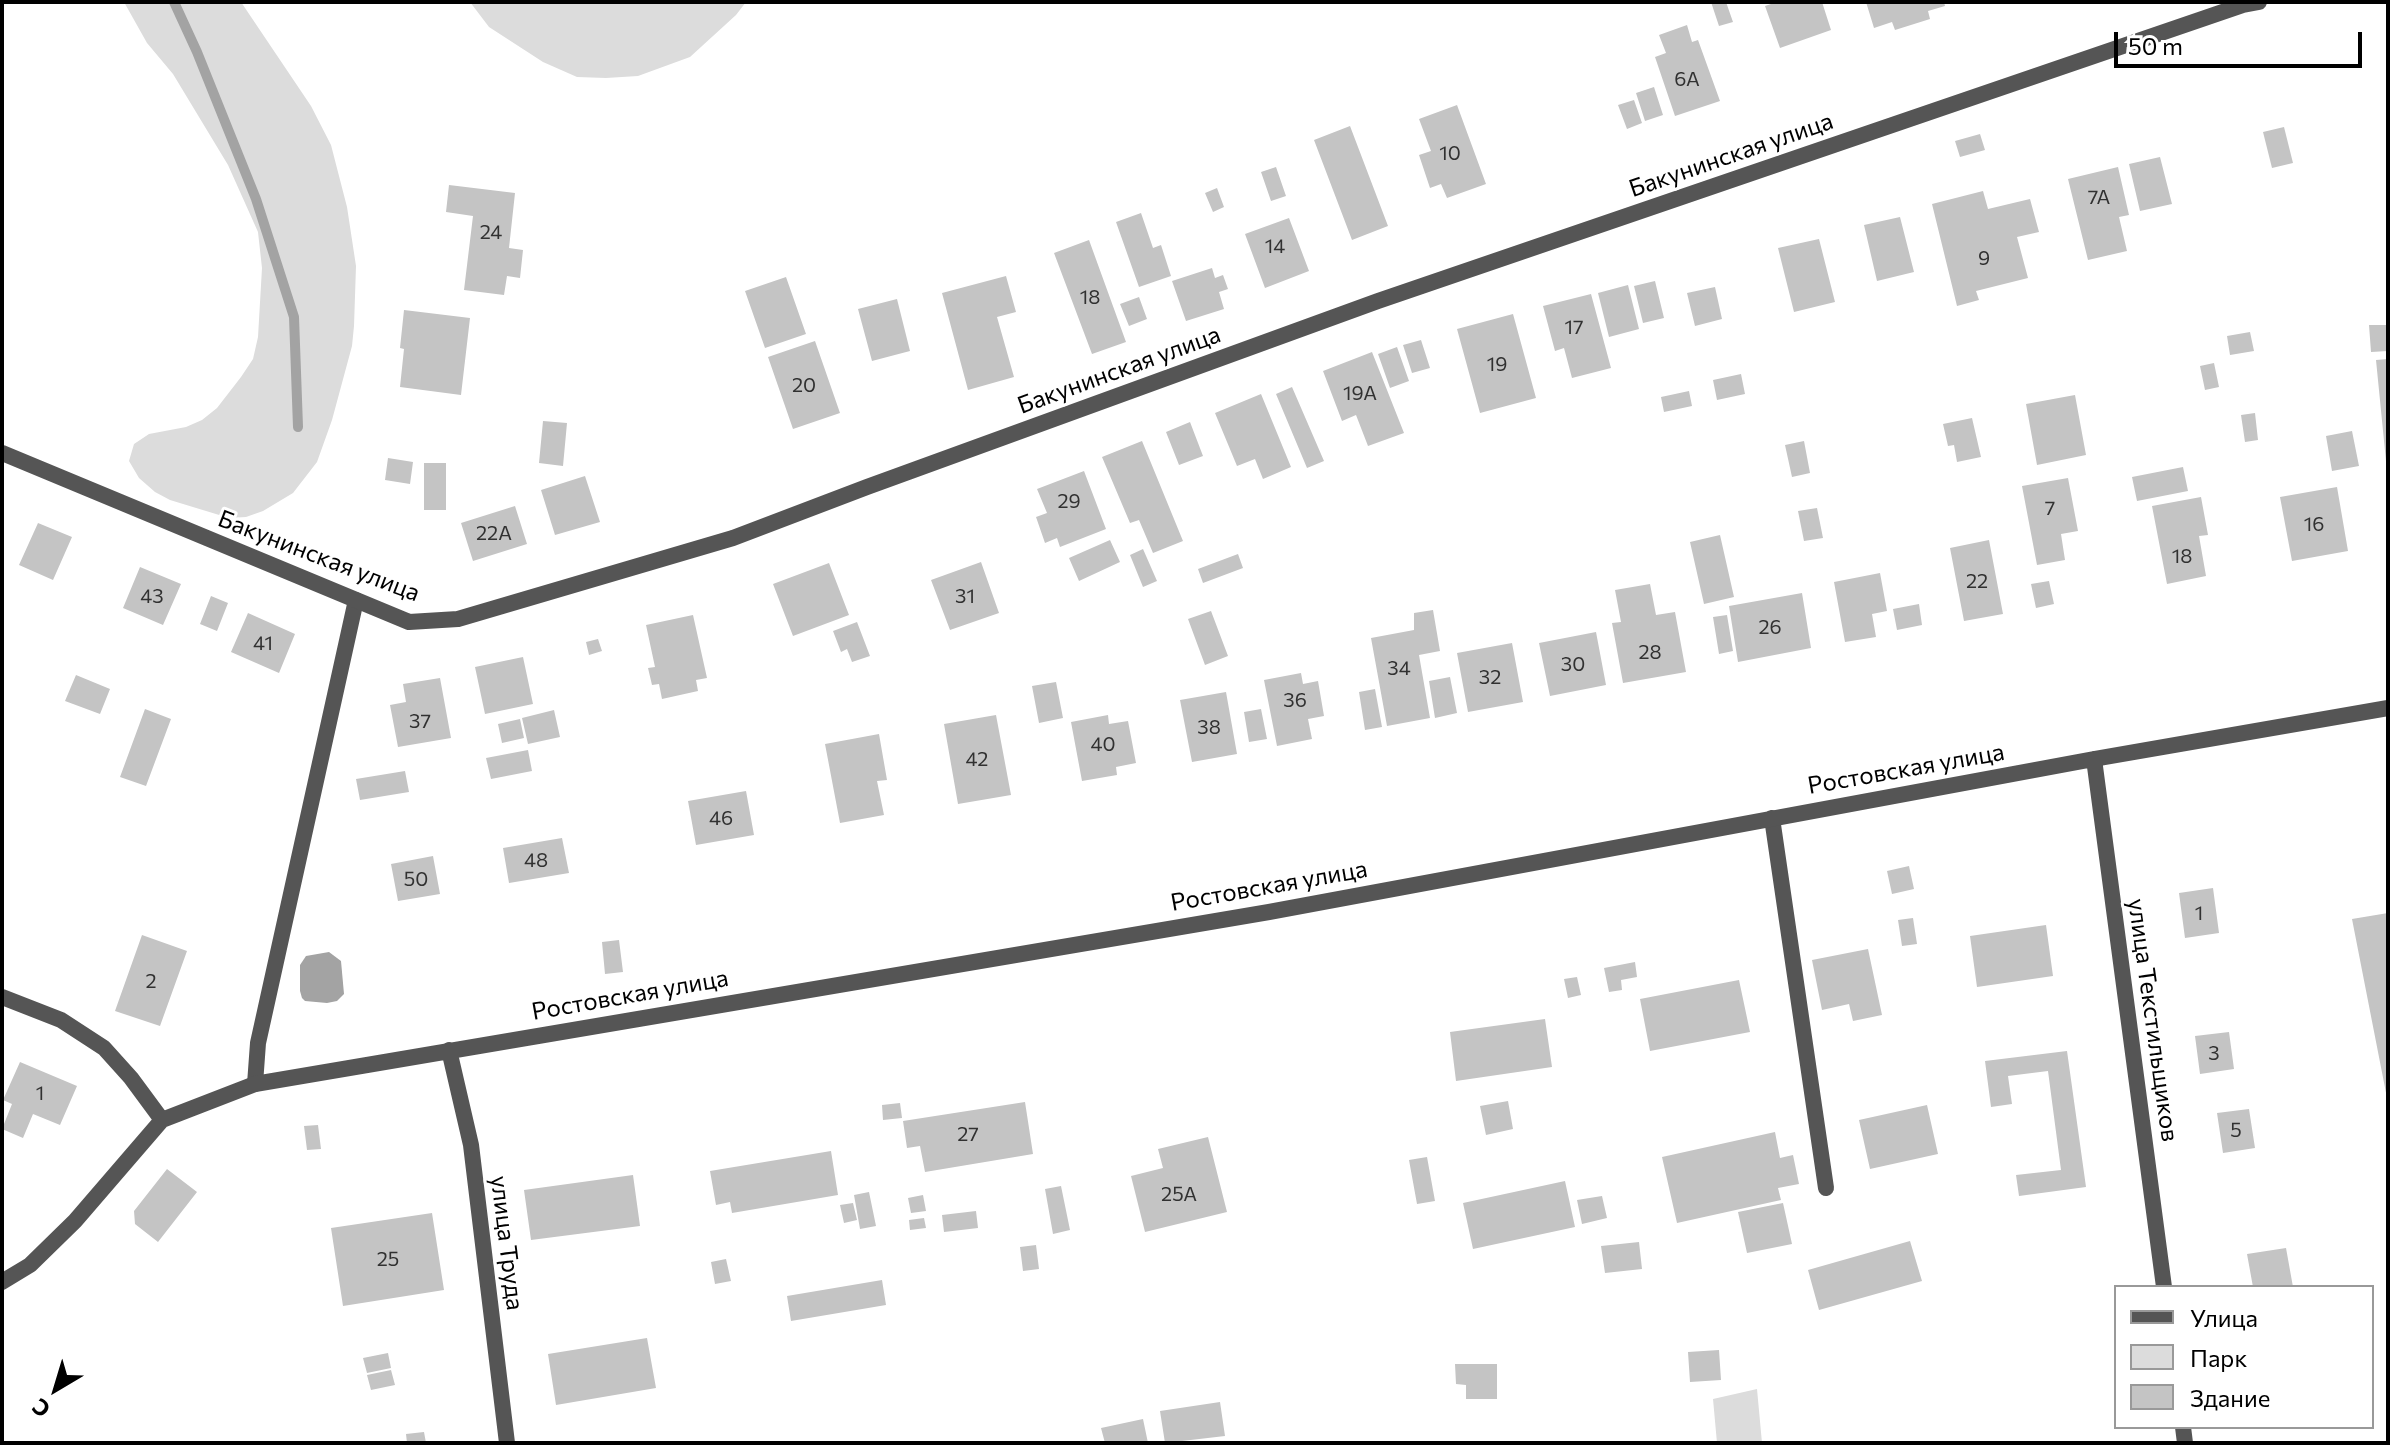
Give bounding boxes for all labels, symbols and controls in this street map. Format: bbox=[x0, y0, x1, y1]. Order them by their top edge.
scale bar bbox=[2118, 16, 2366, 66]
text: 50 m bbox=[2128, 31, 2183, 60]
house number: 6А bbox=[1674, 67, 1700, 91]
street label: Бакунинская улица bbox=[1625, 107, 1837, 203]
house number: 10 bbox=[1439, 141, 1461, 165]
house number: 7А bbox=[2088, 185, 2110, 209]
house number: 24 bbox=[480, 220, 502, 244]
house number: 14 bbox=[1265, 234, 1285, 258]
house number: 9 bbox=[1978, 246, 1990, 270]
house number: 18 bbox=[1080, 285, 1100, 309]
house number: 17 bbox=[1564, 315, 1584, 339]
street label: Бакунинская улица bbox=[1014, 320, 1224, 420]
house number: 19 bbox=[1487, 352, 1507, 376]
house number: 20 bbox=[792, 373, 816, 397]
house number: 19А bbox=[1343, 381, 1377, 405]
house number: 29 bbox=[1057, 489, 1081, 513]
house number: 7 bbox=[2045, 496, 2055, 520]
street label: Бакунинская улица bbox=[214, 504, 424, 608]
house number: 16 bbox=[2304, 512, 2324, 536]
house number: 22А bbox=[476, 521, 512, 545]
house number: 18 bbox=[2172, 544, 2192, 568]
house number: 22 bbox=[1966, 569, 1988, 593]
house number: 43 bbox=[140, 584, 164, 608]
house number: 31 bbox=[955, 584, 975, 608]
house number: 26 bbox=[1758, 615, 1782, 639]
house number: 41 bbox=[253, 631, 273, 655]
house number: 28 bbox=[1638, 640, 1662, 664]
house number: 30 bbox=[1561, 652, 1585, 676]
house number: 34 bbox=[1387, 656, 1411, 680]
house number: 32 bbox=[1479, 665, 1501, 689]
house number: 36 bbox=[1283, 688, 1307, 712]
house number: 37 bbox=[409, 709, 431, 733]
house number: 38 bbox=[1197, 715, 1221, 739]
house number: 40 bbox=[1090, 732, 1116, 756]
street label: Ростовская улица bbox=[1805, 738, 2007, 800]
house number: 42 bbox=[966, 747, 988, 771]
house number: 46 bbox=[709, 806, 733, 830]
house number: 48 bbox=[524, 848, 548, 872]
street label: Ростовская улица bbox=[1168, 855, 1370, 917]
house number: 50 bbox=[404, 867, 428, 891]
street label: улица Текстильщиков bbox=[2122, 897, 2184, 1143]
house number: 1 bbox=[2195, 901, 2203, 925]
street label: Ростовская улица bbox=[529, 964, 731, 1026]
house number: 2 bbox=[145, 969, 157, 993]
house number: 3 bbox=[2208, 1041, 2220, 1065]
house number: 1 bbox=[36, 1081, 44, 1105]
house number: 5 bbox=[2230, 1118, 2242, 1142]
house number: 27 bbox=[957, 1122, 979, 1146]
street label: улица Труда bbox=[484, 1174, 530, 1312]
house number: 25А bbox=[1161, 1182, 1197, 1206]
house number: 25 bbox=[377, 1247, 399, 1271]
legend bbox=[2114, 1285, 2374, 1429]
text: Улица bbox=[2190, 1303, 2258, 1332]
text: Парк bbox=[2190, 1343, 2247, 1372]
north arrow bbox=[16, 1349, 96, 1429]
text: Здание bbox=[2190, 1383, 2270, 1412]
text: С bbox=[27, 1393, 55, 1424]

